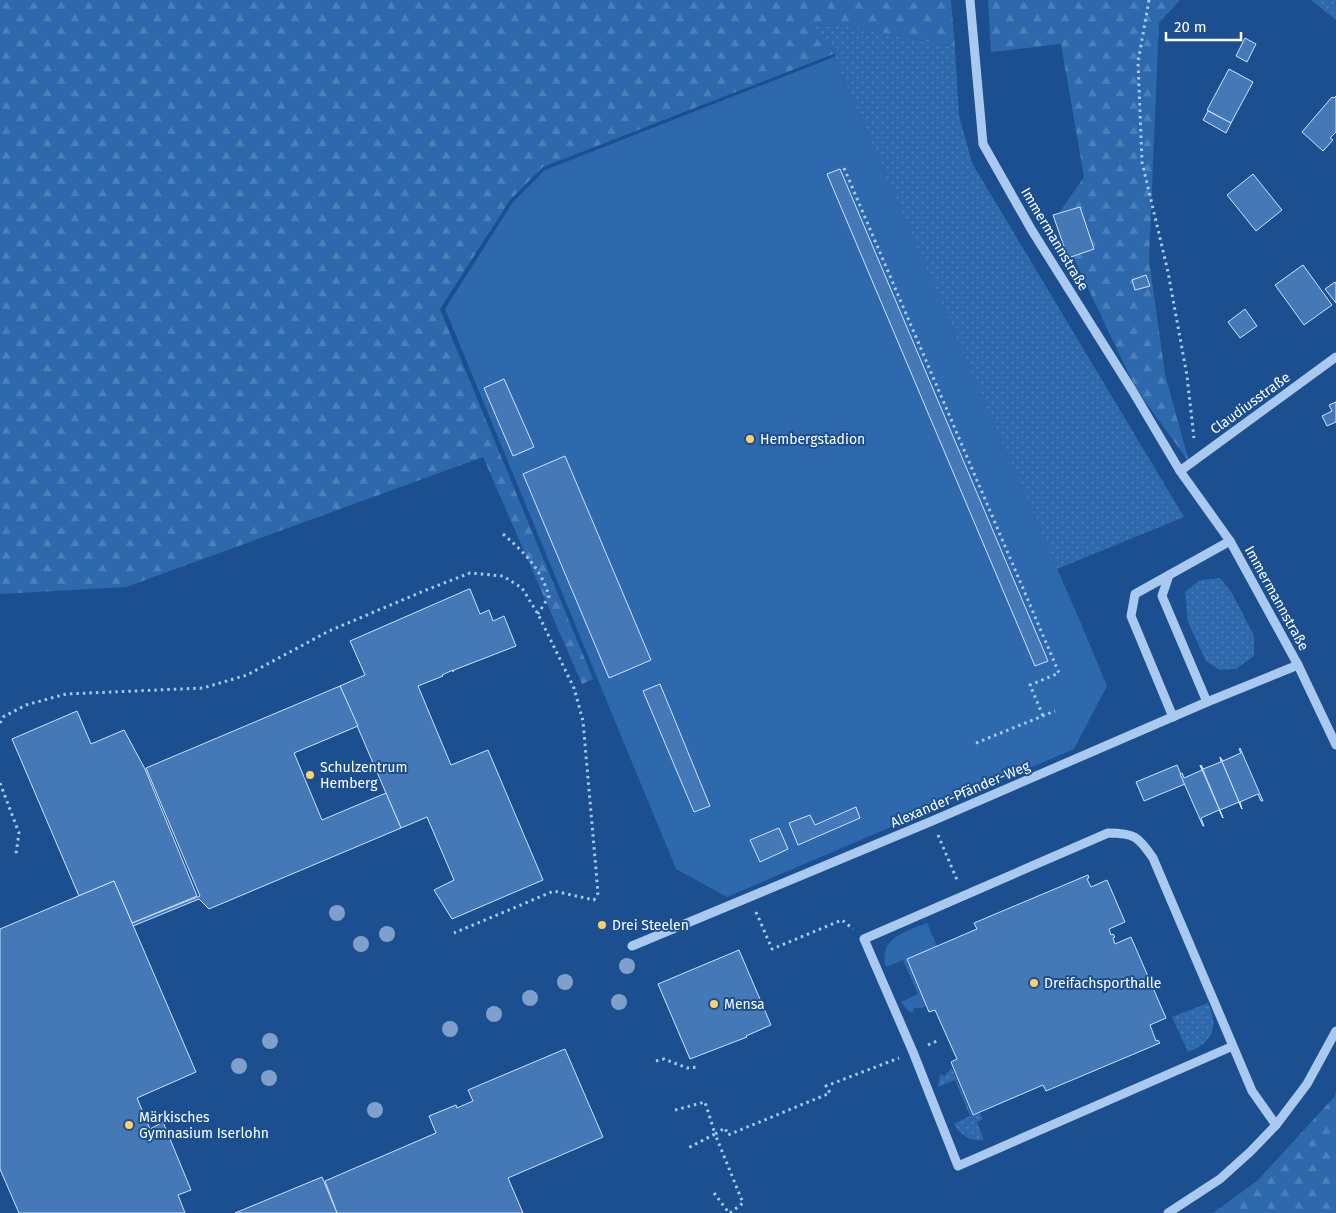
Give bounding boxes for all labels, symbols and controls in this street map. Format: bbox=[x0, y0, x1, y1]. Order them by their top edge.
scale bar bbox=[1166, 10, 1241, 42]
text: 20 m bbox=[1174, 18, 1207, 36]
street label: Immermannstraße bbox=[1017, 185, 1092, 294]
street label: Claudiusstraße bbox=[1207, 369, 1293, 438]
place label: Hembergstadion bbox=[760, 431, 865, 448]
marker: Hembergstadion bbox=[744, 433, 756, 445]
street label: Immermannstraße bbox=[1241, 543, 1312, 654]
street label: Alexander-Pfänder-Weg bbox=[888, 757, 1033, 832]
place label: Schulzentrum Hemberg bbox=[320, 759, 407, 792]
marker: Schulzentrum Hemberg bbox=[304, 769, 316, 781]
place label: Drei Steelen bbox=[612, 917, 689, 934]
marker: Drei Steelen bbox=[596, 919, 608, 931]
place label: Dreifachsporthalle bbox=[1044, 975, 1161, 992]
marker: Dreifachsporthalle bbox=[1028, 977, 1040, 989]
place label: Mensa bbox=[724, 996, 765, 1013]
marker: Mensa bbox=[708, 998, 720, 1010]
place label: Märkisches Gymnasium Iserlohn bbox=[139, 1109, 269, 1142]
marker: Märkisches Gymnasium Iserlohn bbox=[123, 1119, 135, 1131]

